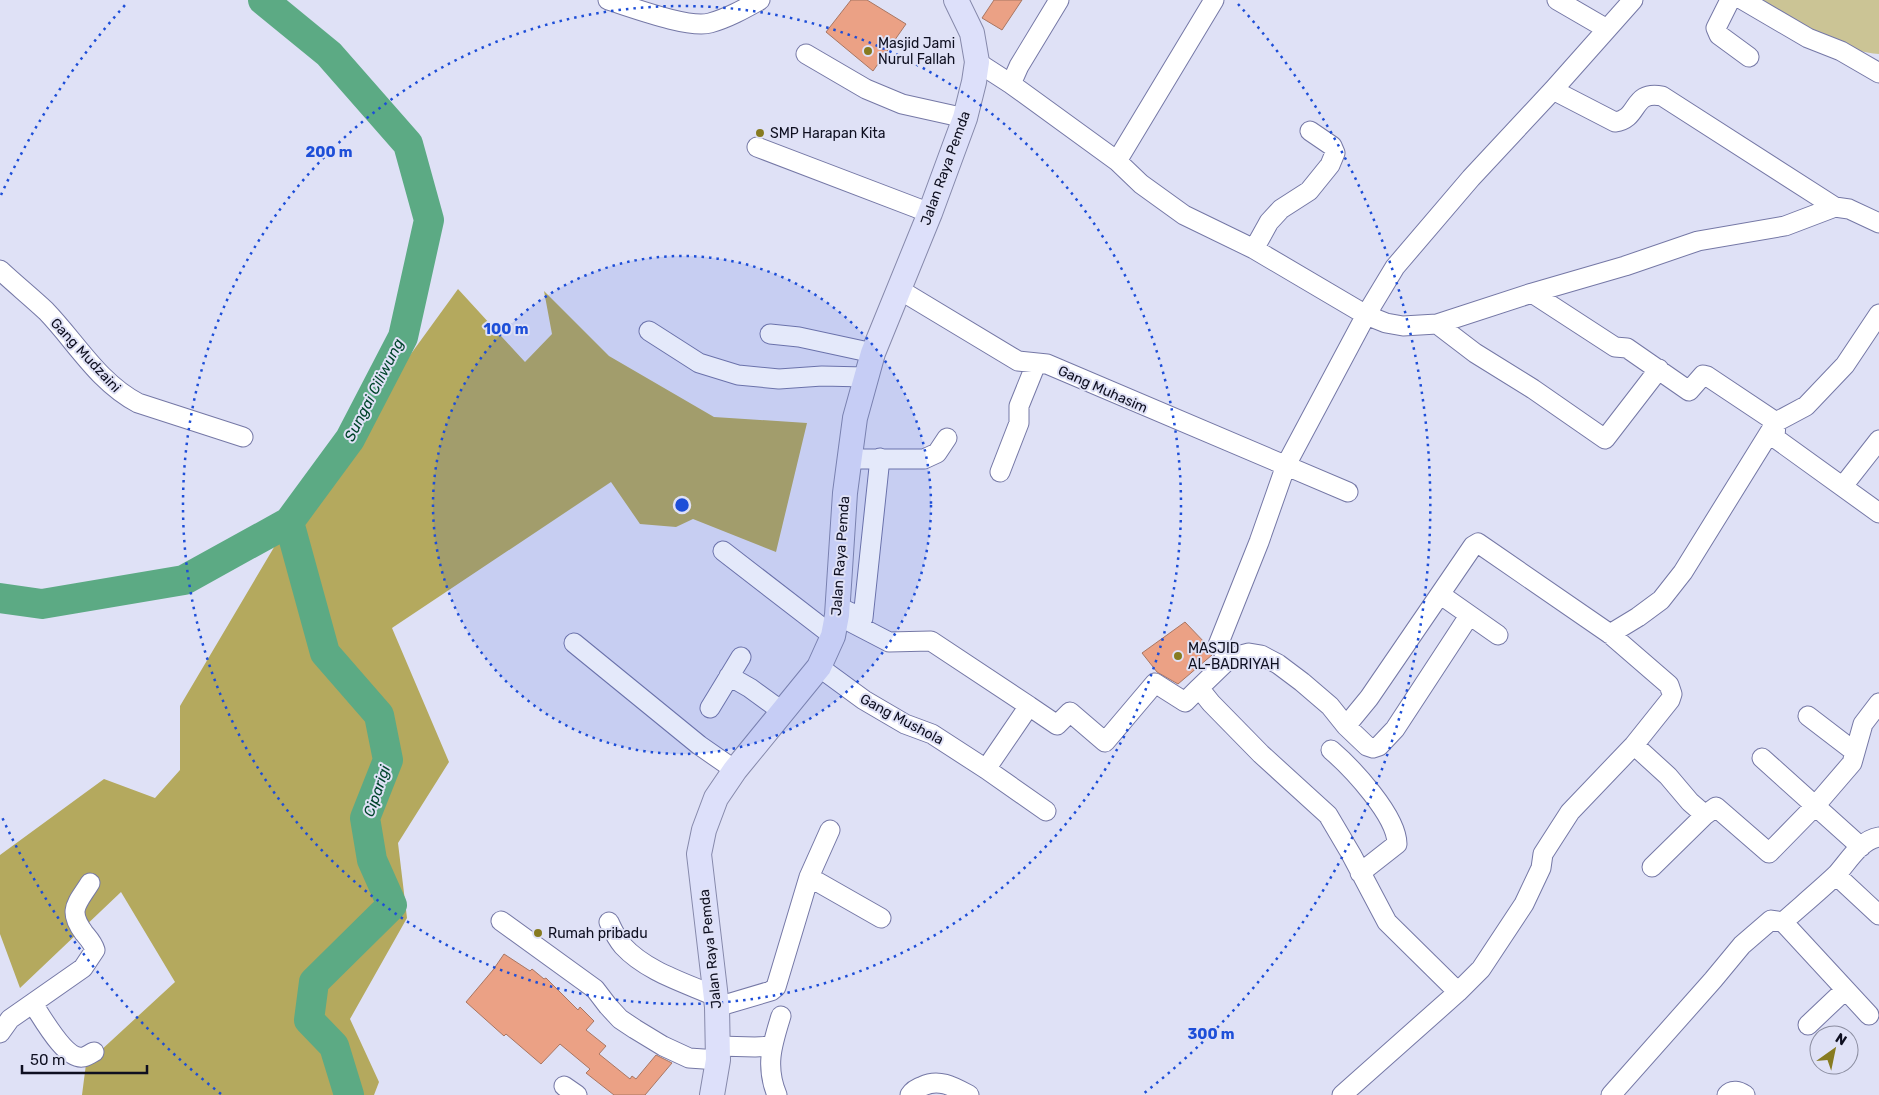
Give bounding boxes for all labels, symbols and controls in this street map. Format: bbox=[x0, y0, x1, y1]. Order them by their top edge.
place label: Masjid Jami Nurul Fallah bbox=[878, 35, 955, 68]
marker: Masjid Jami Nurul Fallah bbox=[862, 45, 874, 57]
street label: Jalan Raya Pemda bbox=[917, 109, 974, 228]
place label: SMP Harapan Kita bbox=[770, 125, 886, 142]
marker: SMP Harapan Kita bbox=[754, 127, 766, 139]
text: 200 m bbox=[305, 143, 353, 161]
street label: Gang Mudzaini bbox=[47, 315, 124, 396]
text: 100 m bbox=[484, 320, 528, 338]
water label: Sungai Ciliwung bbox=[340, 336, 408, 444]
street label: Gang Muhasim bbox=[1055, 362, 1150, 417]
street label: Jalan Raya Pemda bbox=[828, 495, 853, 617]
centre of rings bbox=[673, 496, 691, 514]
place label: MASJID AL-BADRIYAH bbox=[1188, 640, 1280, 673]
marker: MASJID AL-BADRIYAH bbox=[1172, 650, 1184, 662]
street label: Gang Mushola bbox=[857, 690, 946, 749]
water label: Ciparigi bbox=[360, 763, 394, 819]
street label: Jalan Raya Pemda bbox=[696, 888, 725, 1010]
place label: Rumah pribadu bbox=[548, 925, 648, 942]
marker: Rumah pribadu bbox=[532, 927, 544, 939]
text: 300 m bbox=[1187, 1025, 1235, 1043]
north arrow bbox=[1809, 1025, 1859, 1075]
text: N bbox=[1832, 1030, 1850, 1049]
scale bar bbox=[22, 1042, 148, 1074]
text: 50 m bbox=[30, 1051, 65, 1069]

